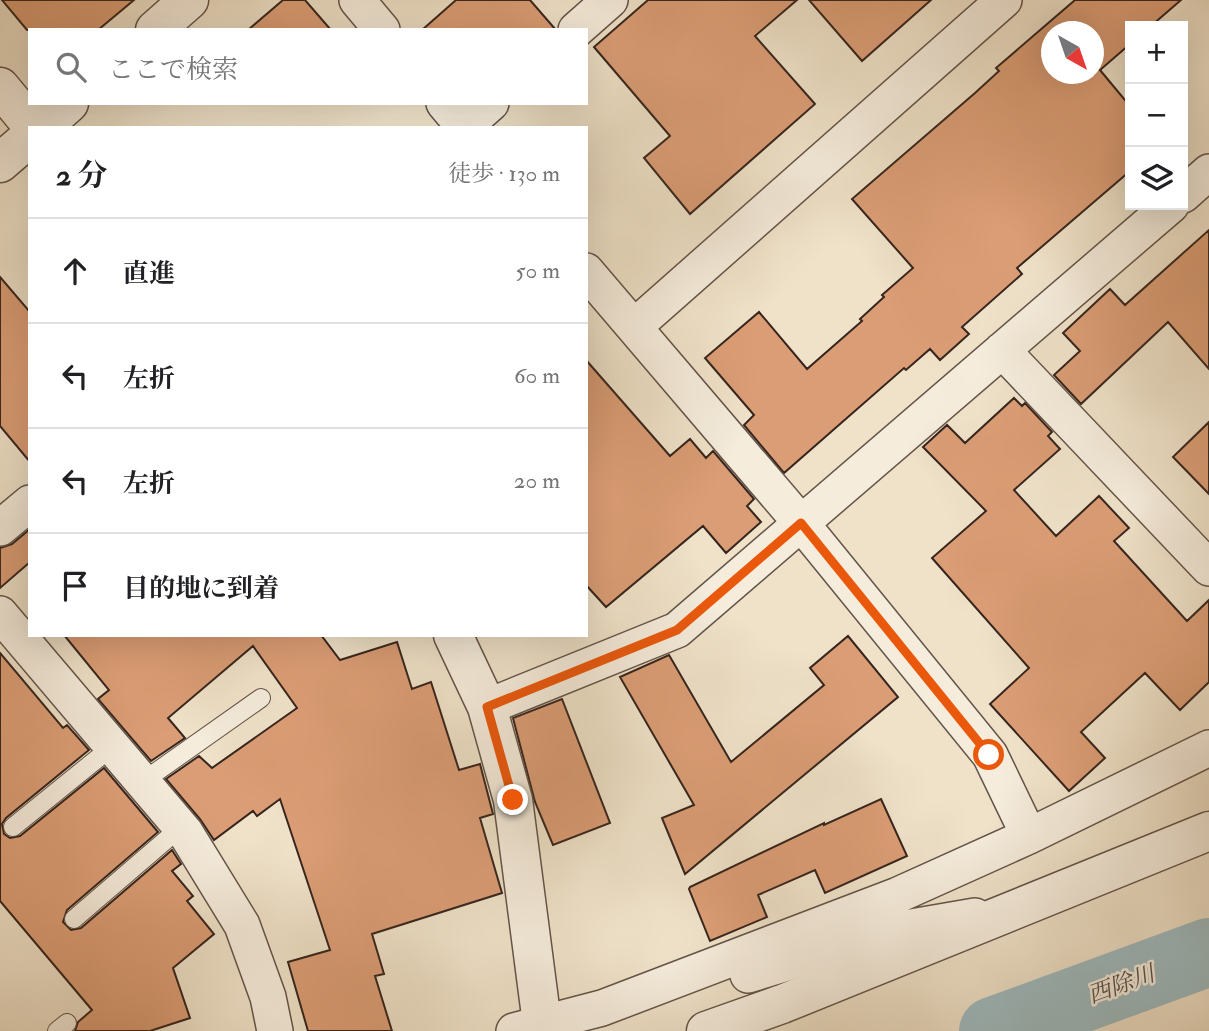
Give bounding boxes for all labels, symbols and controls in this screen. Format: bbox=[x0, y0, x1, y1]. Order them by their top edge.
north arrow bbox=[1041, 21, 1104, 84]
map controls bbox=[1125, 21, 1188, 210]
button: + bbox=[1125, 21, 1188, 84]
search box bbox=[28, 28, 588, 105]
icon: search bbox=[52, 48, 90, 86]
text: ここで検索 bbox=[108, 54, 238, 86]
button: − bbox=[1125, 84, 1188, 147]
button: layers bbox=[1125, 147, 1188, 210]
text: 2 分 bbox=[56, 157, 108, 194]
text: 徒歩 · 130 m bbox=[448, 159, 560, 188]
icon: ahead bbox=[56, 252, 94, 290]
text: 50 m bbox=[516, 256, 560, 285]
text: 直進 bbox=[123, 258, 175, 290]
icon: left bbox=[56, 357, 94, 395]
text: 60 m bbox=[514, 361, 560, 390]
text: 左折 bbox=[123, 363, 175, 395]
icon: left bbox=[56, 462, 94, 500]
text: 20 m bbox=[514, 466, 560, 495]
text: 左折 bbox=[123, 468, 175, 500]
icon: arrive bbox=[56, 567, 94, 605]
text: 目的地に到着 bbox=[123, 573, 279, 605]
route start bbox=[973, 739, 1004, 770]
route end bbox=[497, 784, 528, 815]
water label: 西除川 bbox=[1084, 958, 1161, 1010]

